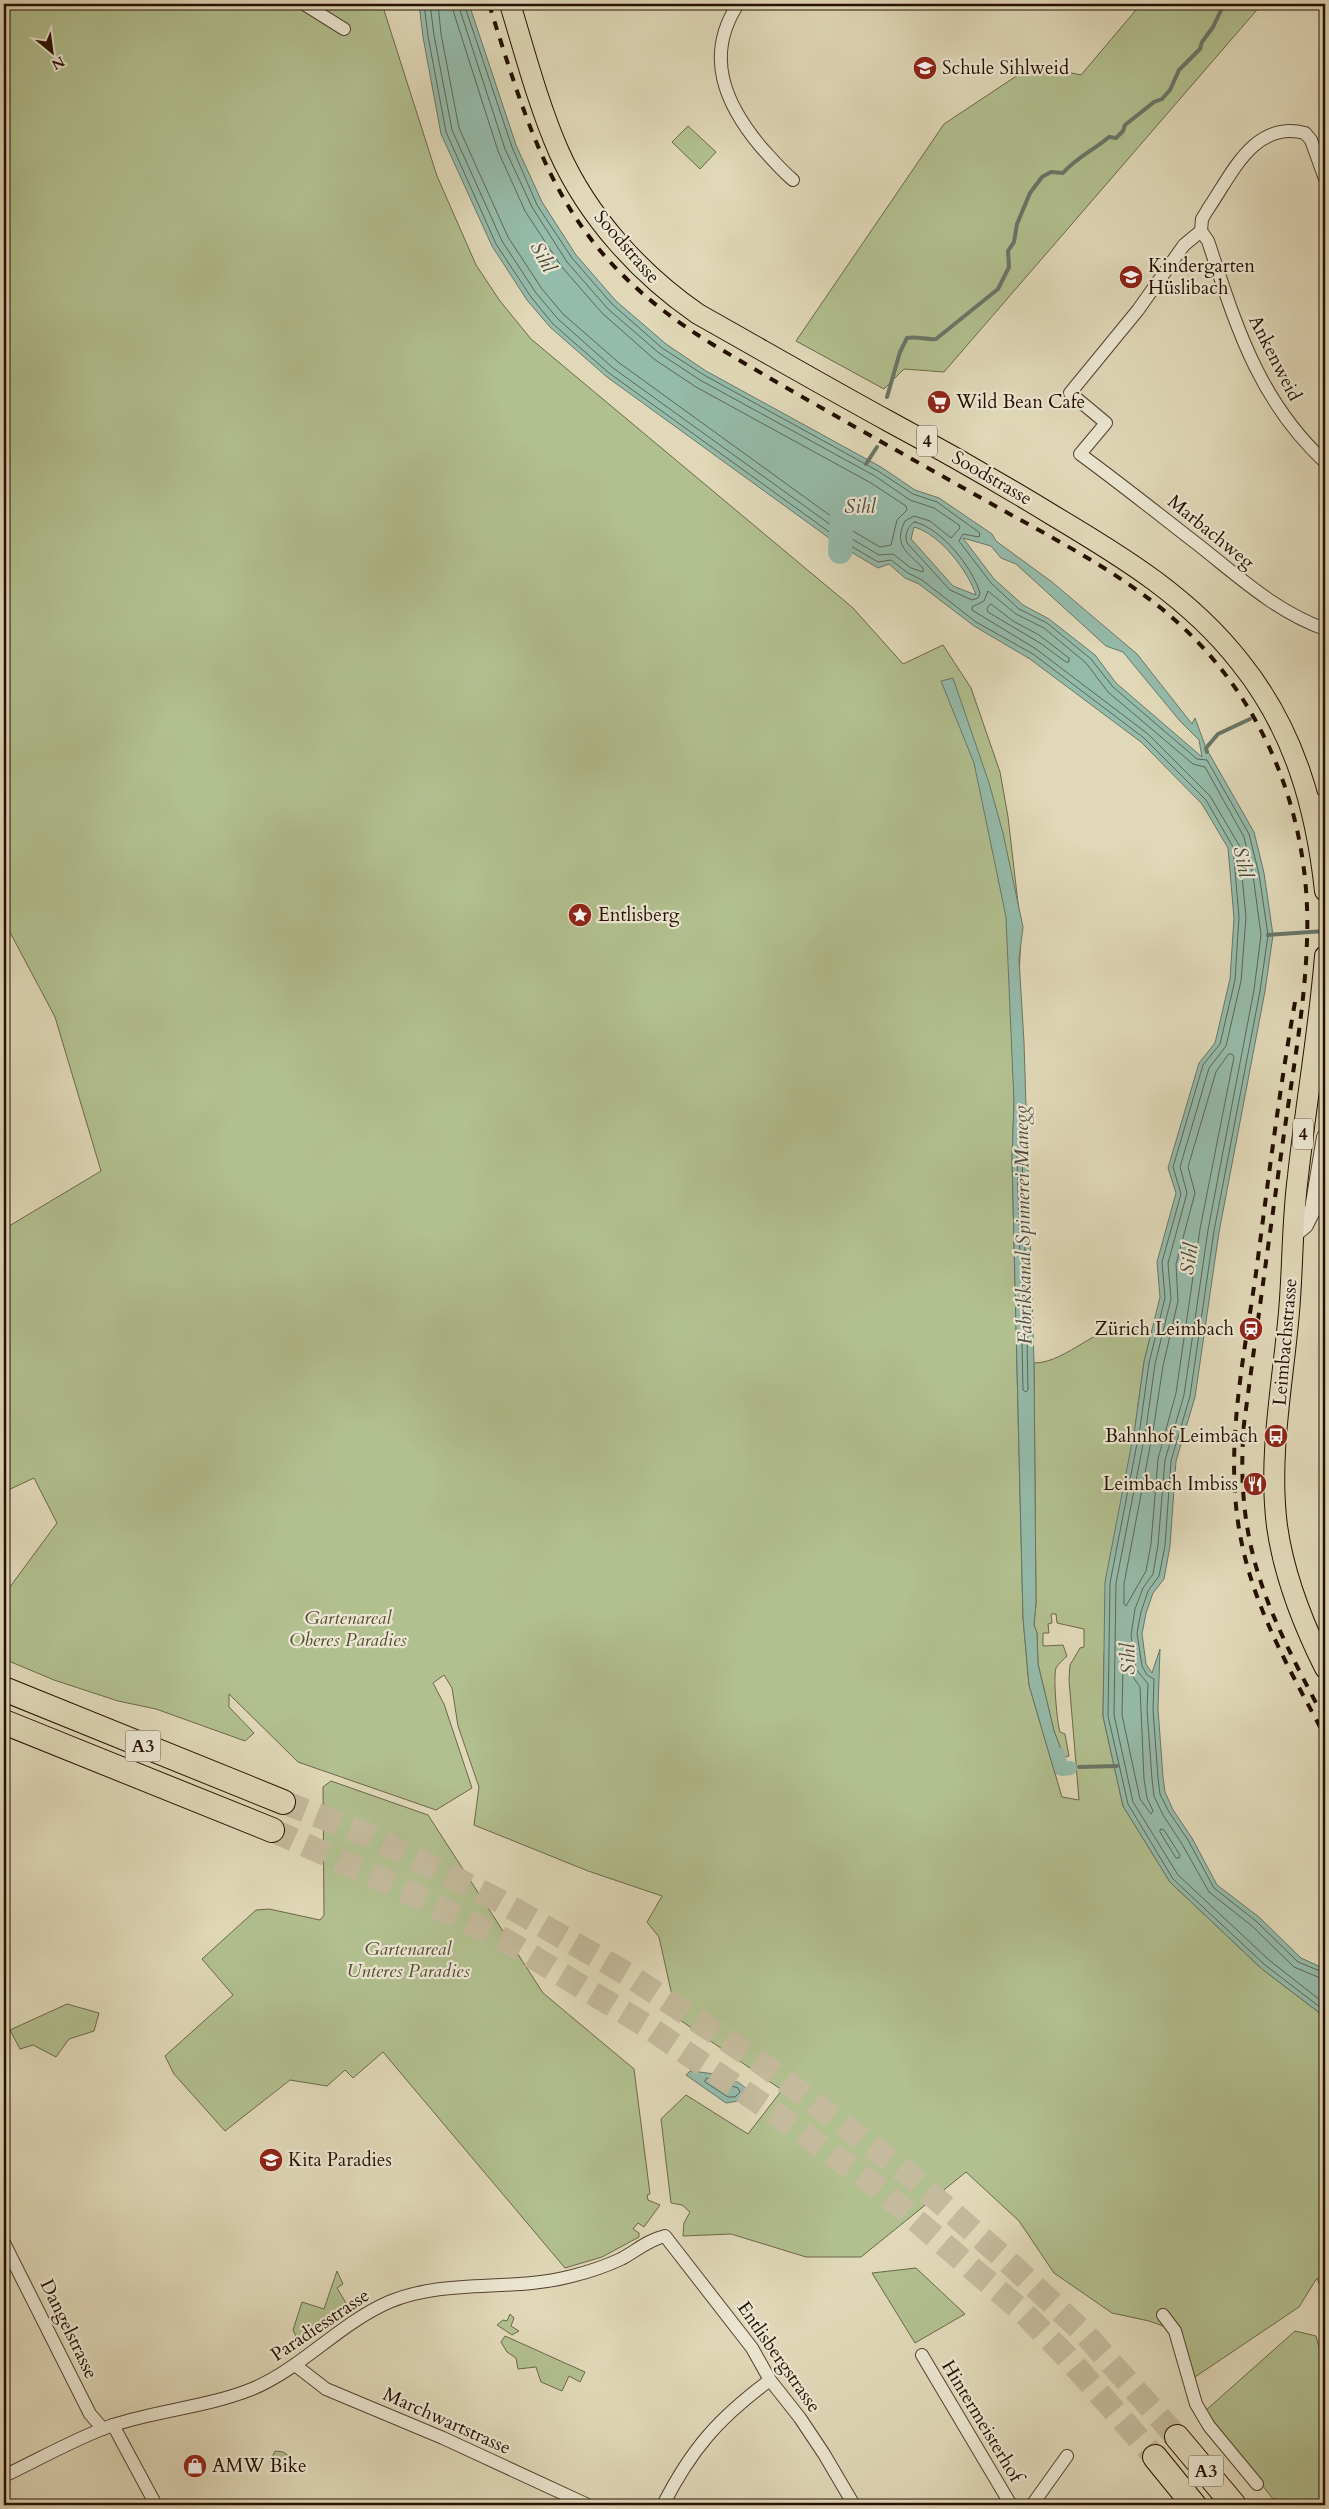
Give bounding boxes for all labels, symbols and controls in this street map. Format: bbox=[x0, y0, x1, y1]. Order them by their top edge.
north arrow bbox=[28, 28, 78, 78]
text: N bbox=[48, 52, 68, 74]
school or university icon: Schule Sihlweid bbox=[912, 55, 938, 81]
place label: Schule Sihlweid bbox=[942, 55, 1069, 81]
street label: Soodstrasse bbox=[588, 205, 666, 289]
water label: Sihl bbox=[524, 237, 563, 278]
place label: Kindergarten Hüslibach bbox=[1148, 253, 1255, 301]
school or university icon: Kindergarten Hüslibach bbox=[1118, 264, 1144, 290]
street label: Ankenweid bbox=[1242, 311, 1308, 405]
supermarket icon: Wild Bean Cafe bbox=[926, 389, 952, 415]
place label: Wild Bean Cafe bbox=[955, 389, 1085, 415]
road number: 4 bbox=[917, 426, 937, 456]
street label: Soodstrasse bbox=[947, 444, 1037, 512]
street label: Marbachweg bbox=[1162, 489, 1260, 575]
water label: Sihl bbox=[844, 493, 876, 520]
water label: Sihl bbox=[1227, 844, 1260, 881]
place icon: Entlisberg bbox=[567, 902, 593, 928]
place label: Entlisberg bbox=[598, 902, 680, 928]
water label: Fabrikkanal Spinnerei Manegg bbox=[1007, 1105, 1039, 1345]
road number: 4 bbox=[1293, 1118, 1313, 1150]
water label: Sihl bbox=[1173, 1241, 1205, 1277]
street label: Leimbachstrasse bbox=[1266, 1277, 1304, 1407]
place label: Zürich Leimbach bbox=[1095, 1316, 1235, 1342]
station icon: Zürich Leimbach bbox=[1238, 1316, 1264, 1342]
place label: Bahnhof Leimbach bbox=[1105, 1423, 1259, 1449]
bus stop icon: Bahnhof Leimbach bbox=[1263, 1423, 1289, 1449]
place label: Leimbach Imbiss bbox=[1103, 1471, 1238, 1497]
restaurant icon: Leimbach Imbiss bbox=[1242, 1471, 1268, 1497]
park label: Gartenareal Oberes Paradies bbox=[289, 1605, 407, 1653]
water label: Sihl bbox=[1114, 1642, 1142, 1675]
road number: A3 bbox=[126, 1730, 160, 1762]
park label: Gartenareal Unteres Paradies bbox=[346, 1936, 470, 1984]
school or university icon: Kita Paradies bbox=[258, 2147, 284, 2173]
place label: Kita Paradies bbox=[288, 2147, 392, 2173]
street label: Dangelstrasse bbox=[34, 2275, 104, 2383]
street label: Paradiesstrasse bbox=[266, 2282, 374, 2368]
street label: Entlisbergstrasse bbox=[731, 2296, 827, 2418]
street label: Hintermeisterhof bbox=[935, 2355, 1030, 2490]
street label: Marchwartstrasse bbox=[379, 2381, 515, 2461]
shop icon: AMW Bike bbox=[182, 2453, 208, 2479]
place label: AMW Bike bbox=[212, 2453, 307, 2479]
road number: A3 bbox=[1188, 2456, 1224, 2486]

